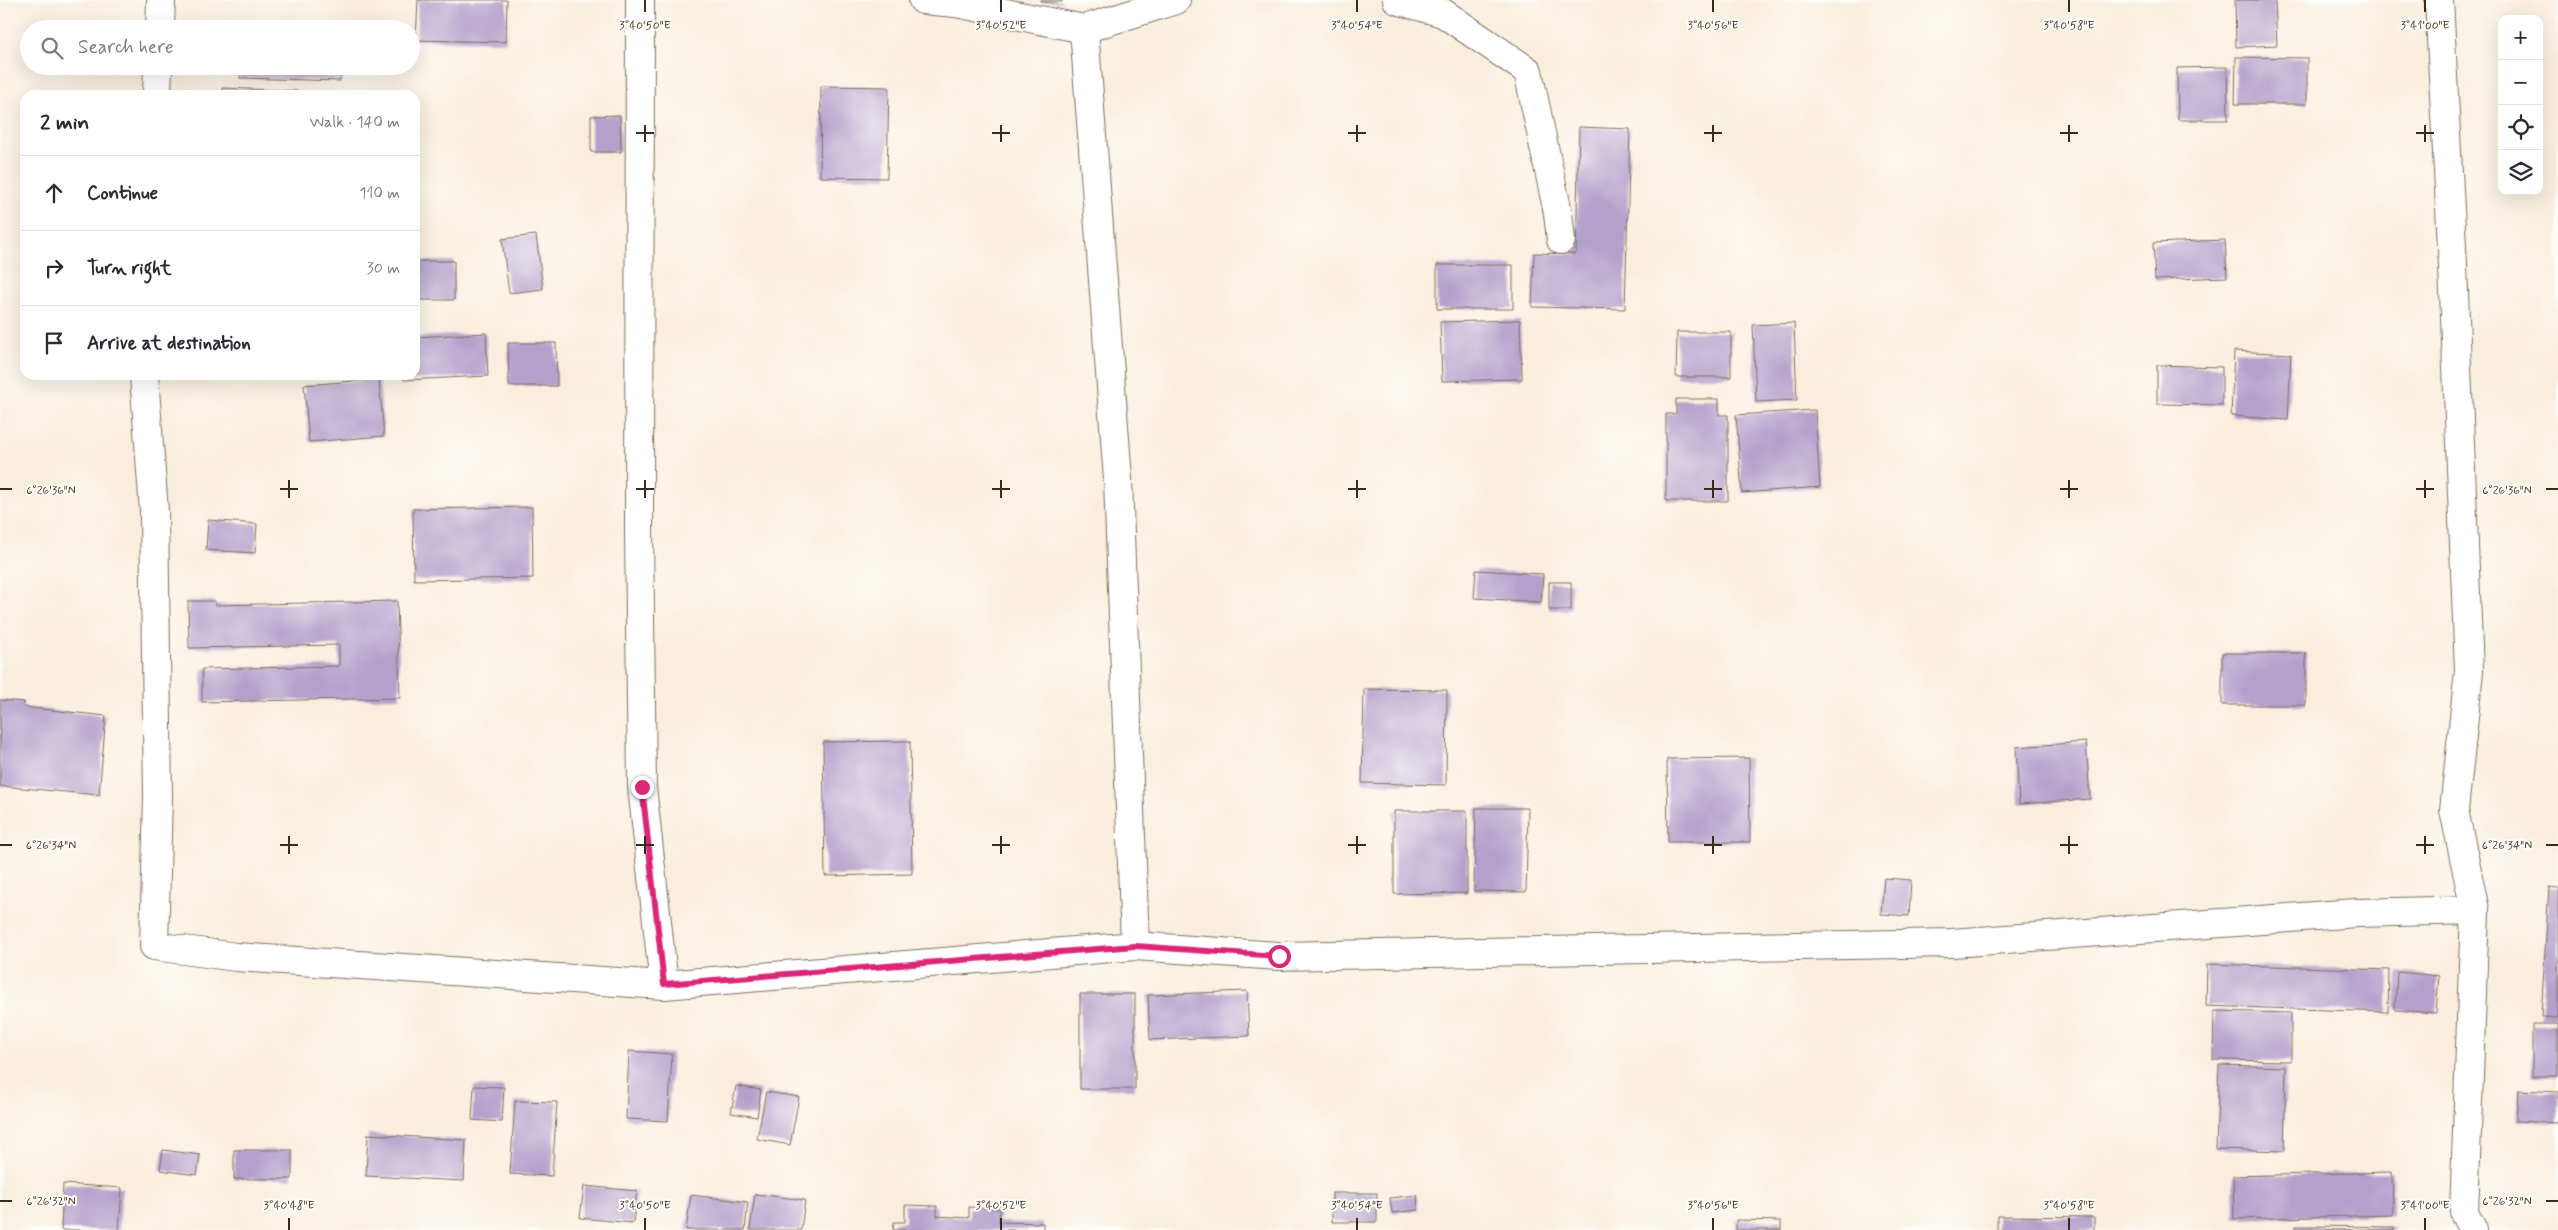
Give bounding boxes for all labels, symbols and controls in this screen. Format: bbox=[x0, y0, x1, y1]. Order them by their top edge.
map controls bbox=[2498, 15, 2543, 195]
button: + bbox=[2498, 15, 2543, 60]
text: 3°40'50"E bbox=[619, 18, 671, 34]
text: 3°40'52"E bbox=[976, 18, 1026, 34]
text: 3°40'54"E bbox=[1331, 18, 1383, 34]
text: 3°40'56"E bbox=[1687, 18, 1739, 34]
text: 3°40'58"E bbox=[2043, 18, 2095, 34]
text: 3°41'00"E bbox=[2400, 18, 2450, 34]
search box bbox=[20, 20, 420, 75]
icon: search bbox=[38, 34, 66, 62]
text: Search here bbox=[78, 35, 174, 60]
button: − bbox=[2498, 60, 2543, 105]
button: locate bbox=[2498, 105, 2543, 150]
text: 2 min bbox=[40, 109, 89, 137]
text: Walk · 140 m bbox=[310, 112, 400, 133]
button: layers bbox=[2498, 150, 2543, 195]
icon: ahead bbox=[40, 179, 68, 207]
text: Continue bbox=[87, 181, 158, 206]
text: 110 m bbox=[359, 183, 400, 204]
icon: right bbox=[40, 254, 68, 282]
text: Turn right bbox=[87, 256, 171, 281]
text: 30 m bbox=[367, 258, 400, 279]
icon: arrive bbox=[40, 329, 68, 357]
text: Arrive at destination bbox=[87, 331, 251, 356]
text: 6°26'36"N bbox=[26, 483, 76, 499]
text: 6°26'36"N bbox=[2482, 483, 2532, 499]
route end bbox=[631, 776, 654, 799]
text: 6°26'34"N bbox=[26, 838, 76, 854]
text: 6°26'34"N bbox=[2482, 838, 2532, 854]
route start bbox=[1268, 945, 1291, 968]
text: 6°26'32"N bbox=[26, 1194, 76, 1210]
text: 6°26'32"N bbox=[2482, 1194, 2532, 1210]
text: 3°40'48"E bbox=[264, 1198, 314, 1214]
text: 3°40'50"E bbox=[619, 1198, 671, 1214]
text: 3°40'52"E bbox=[976, 1198, 1026, 1214]
text: 3°40'54"E bbox=[1331, 1198, 1383, 1214]
text: 3°40'56"E bbox=[1687, 1198, 1739, 1214]
text: 3°40'58"E bbox=[2043, 1198, 2095, 1214]
text: 3°41'00"E bbox=[2400, 1198, 2450, 1214]

